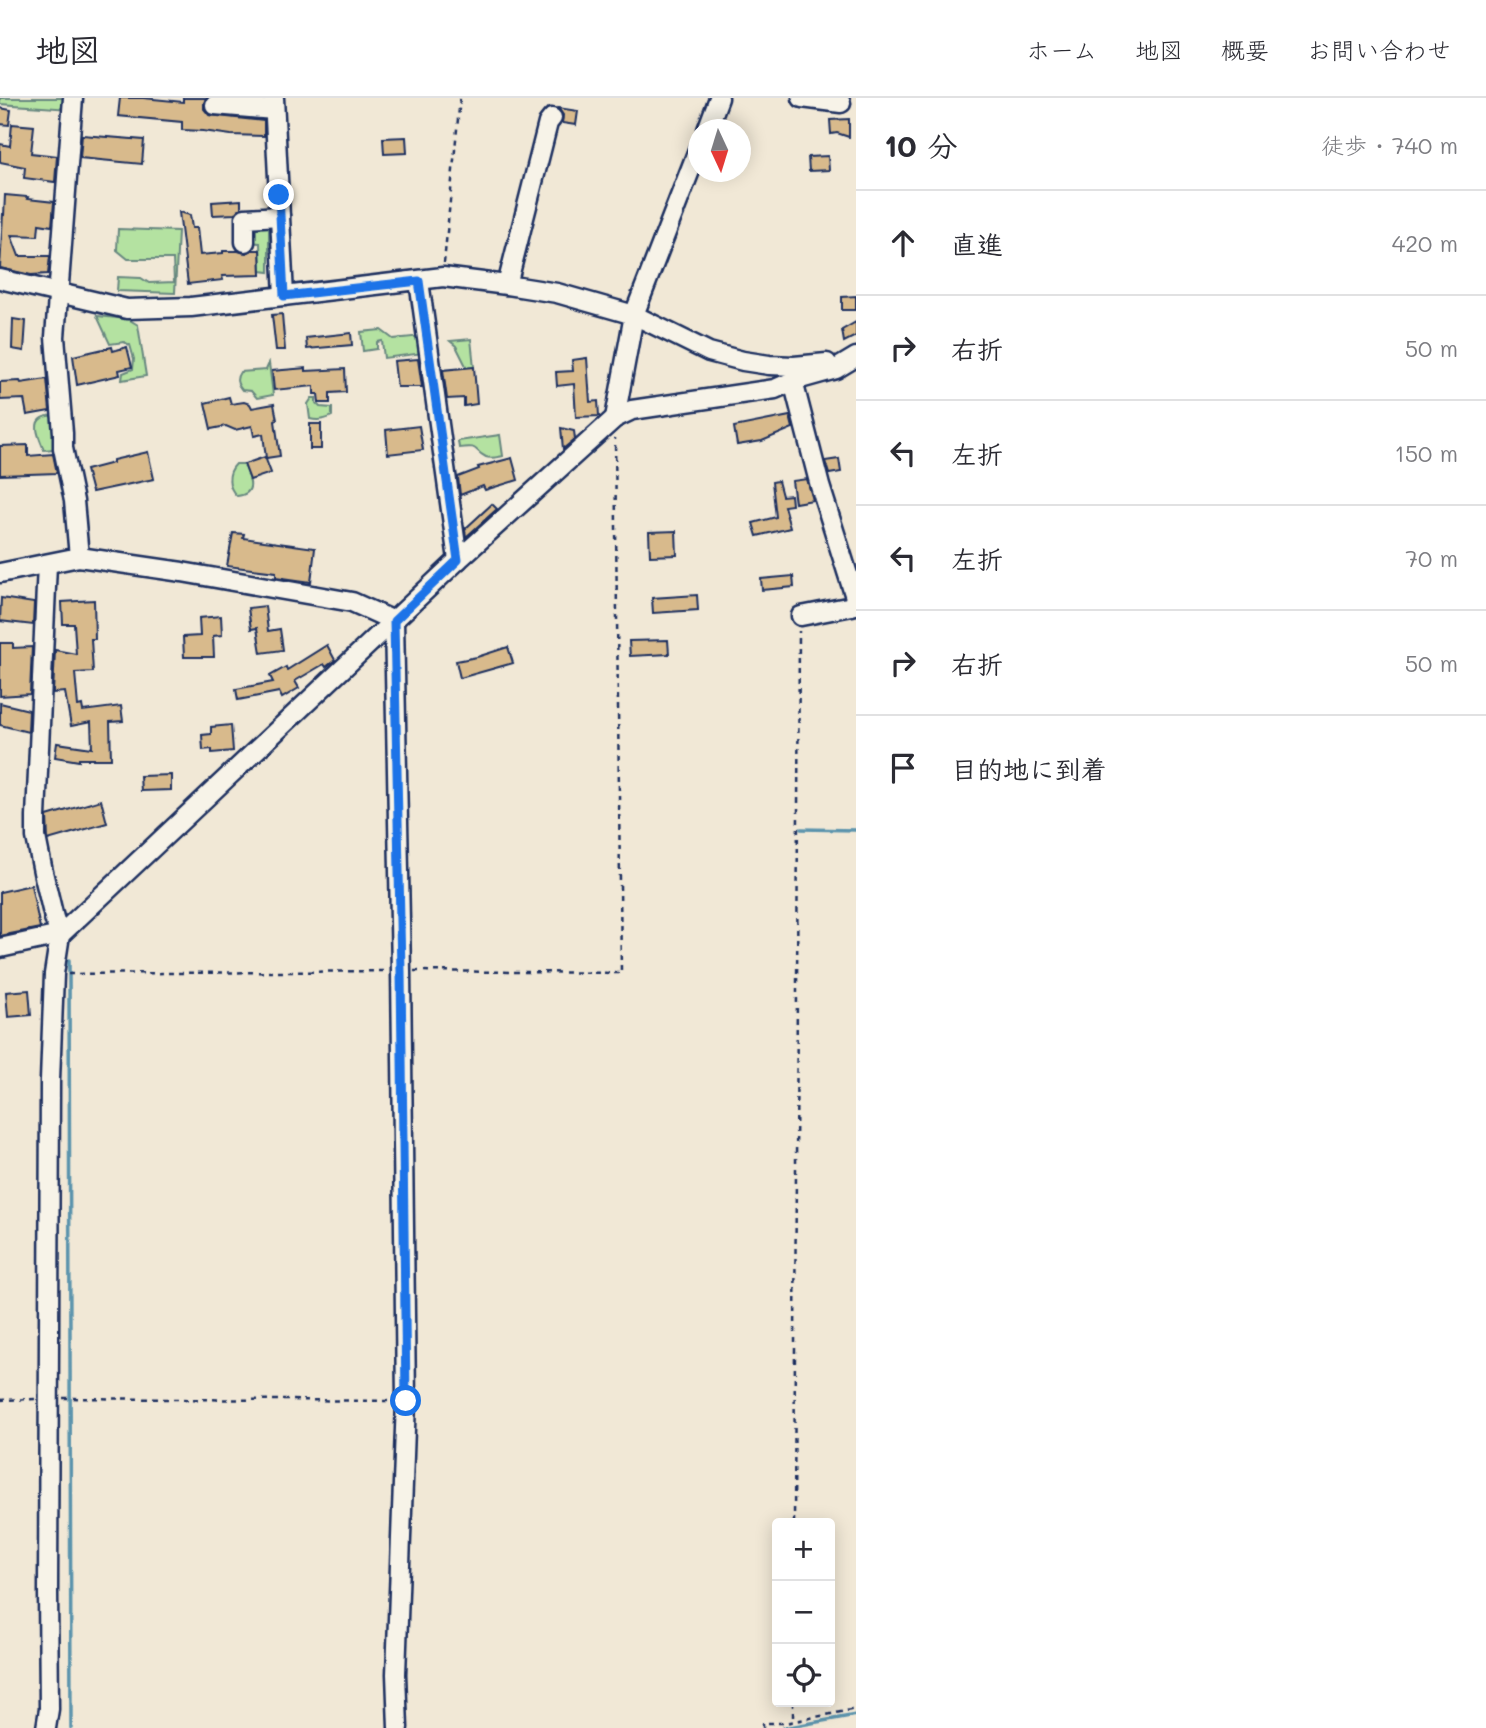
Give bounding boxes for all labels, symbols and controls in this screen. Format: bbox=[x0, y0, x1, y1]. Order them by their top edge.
text: 地図 bbox=[35, 27, 101, 70]
text: ホーム bbox=[1026, 34, 1097, 65]
text: 地図 bbox=[1135, 34, 1183, 65]
text: 概要 bbox=[1221, 34, 1269, 65]
text: お問い合わせ bbox=[1307, 34, 1451, 65]
north arrow bbox=[688, 119, 751, 182]
text: 10 分 bbox=[884, 125, 957, 165]
text: 徒歩 · 740 m bbox=[1321, 130, 1458, 160]
route end bbox=[263, 179, 294, 210]
icon: ahead bbox=[884, 224, 922, 262]
text: 直進 bbox=[951, 227, 1003, 261]
text: 420 m bbox=[1392, 228, 1458, 258]
icon: right bbox=[884, 329, 922, 367]
text: 右折 bbox=[951, 332, 1003, 366]
text: 50 m bbox=[1405, 333, 1458, 363]
icon: left bbox=[884, 434, 922, 472]
text: 左折 bbox=[951, 437, 1003, 471]
text: 150 m bbox=[1394, 438, 1458, 468]
icon: left bbox=[884, 539, 922, 577]
text: 左折 bbox=[951, 542, 1003, 576]
text: 70 m bbox=[1405, 543, 1458, 573]
icon: right bbox=[884, 644, 922, 682]
text: 右折 bbox=[951, 647, 1003, 681]
text: 50 m bbox=[1405, 648, 1458, 678]
icon: arrive bbox=[884, 749, 922, 787]
text: 目的地に到着 bbox=[951, 752, 1107, 786]
route start bbox=[390, 1385, 421, 1416]
map controls bbox=[772, 1518, 835, 1707]
button: + bbox=[772, 1518, 835, 1581]
button: − bbox=[772, 1581, 835, 1644]
button: locate bbox=[772, 1644, 835, 1707]

